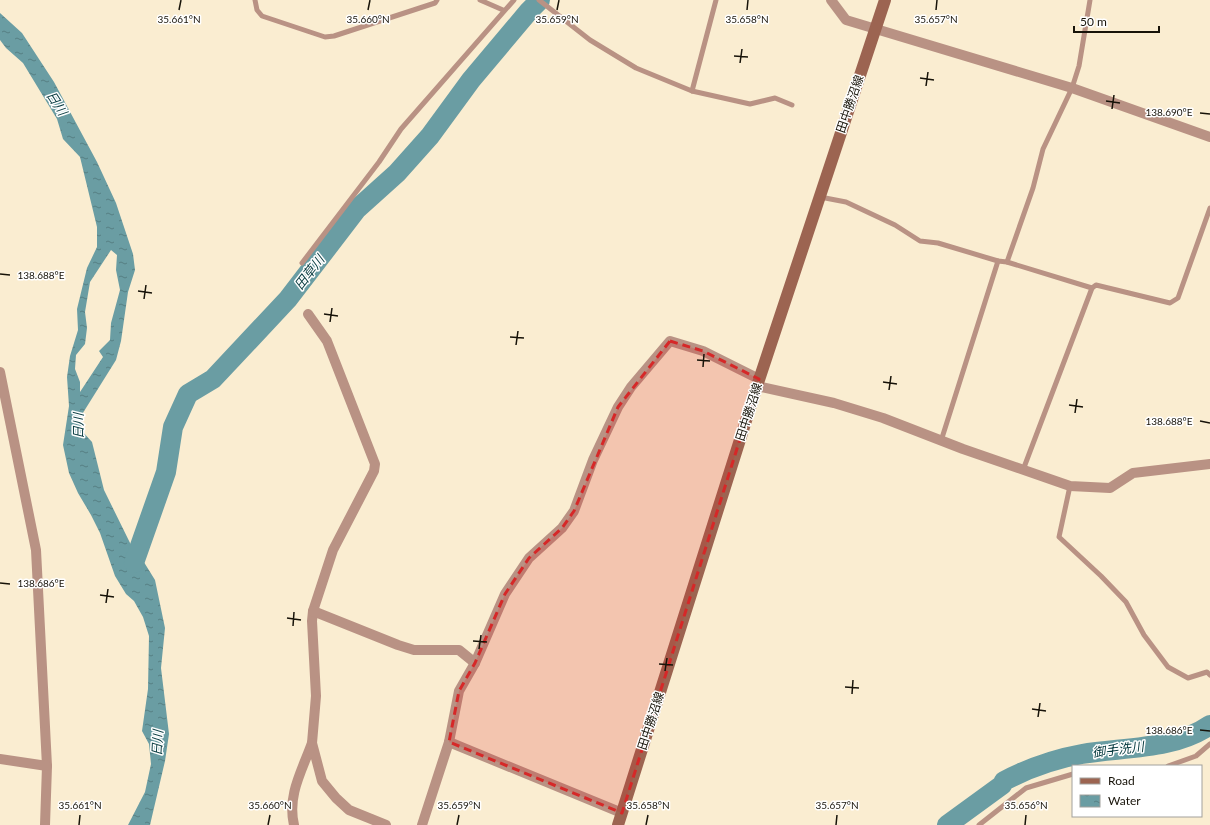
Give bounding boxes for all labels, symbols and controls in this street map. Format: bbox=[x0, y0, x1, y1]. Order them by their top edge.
scale bar bbox=[1074, 8, 1159, 34]
text: 35.661°N bbox=[157, 13, 201, 25]
text: 35.660°N bbox=[346, 13, 390, 25]
text: 35.659°N bbox=[535, 13, 579, 25]
text: 35.658°N bbox=[725, 13, 769, 25]
text: 35.657°N bbox=[914, 13, 958, 25]
text: 50 m bbox=[1080, 14, 1107, 29]
street label: 田中勝沼線 bbox=[833, 73, 866, 135]
water label: 日川 bbox=[43, 88, 72, 120]
text: 138.690°E bbox=[1145, 106, 1193, 118]
water label: 田草川 bbox=[291, 250, 329, 292]
text: 138.688°E bbox=[17, 269, 65, 281]
street label: 田中勝沼線 bbox=[732, 381, 765, 443]
water label: 日川 bbox=[70, 411, 86, 439]
text: 138.688°E bbox=[1145, 415, 1193, 427]
text: 138.686°E bbox=[17, 577, 65, 589]
street label: 田中勝沼線 bbox=[634, 690, 667, 752]
text: 138.686°E bbox=[1145, 724, 1193, 736]
water label: 日川 bbox=[148, 728, 166, 756]
water label: 御手洗川 bbox=[1091, 738, 1147, 760]
legend bbox=[1072, 765, 1202, 817]
text: Road bbox=[1108, 773, 1135, 788]
text: Water bbox=[1108, 793, 1141, 808]
text: 35.661°N bbox=[58, 799, 102, 811]
text: 35.660°N bbox=[248, 799, 292, 811]
text: 35.659°N bbox=[437, 799, 481, 811]
text: 35.658°N bbox=[626, 799, 670, 811]
text: 35.657°N bbox=[815, 799, 859, 811]
text: 35.656°N bbox=[1004, 799, 1048, 811]

